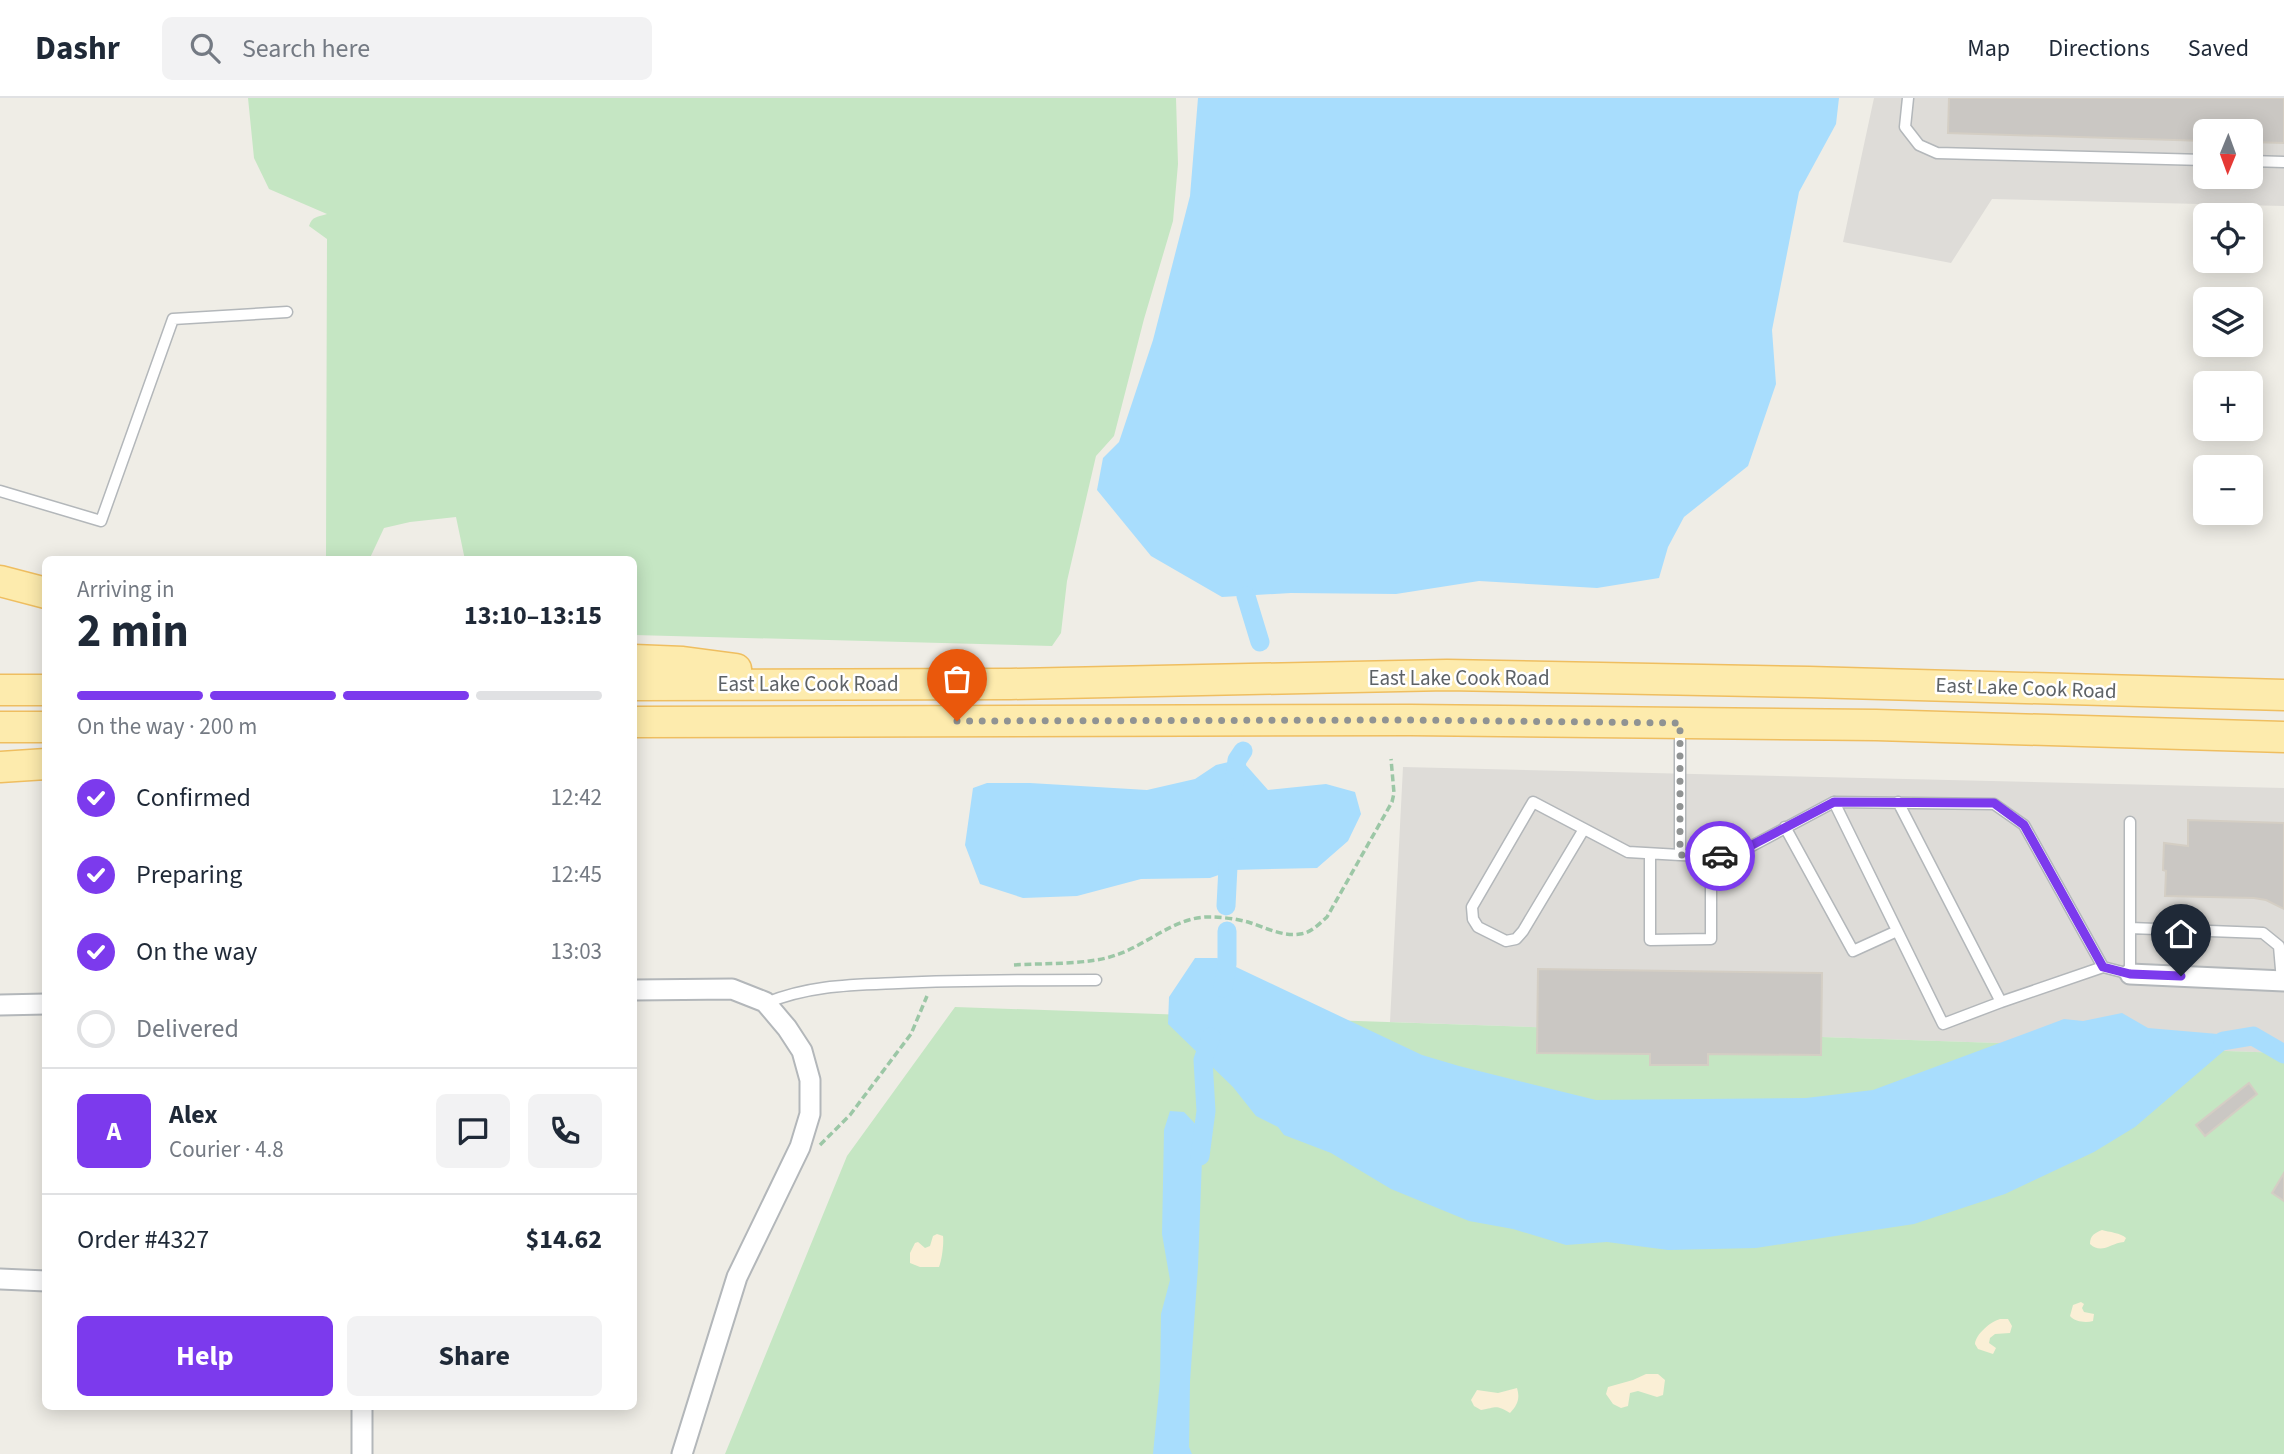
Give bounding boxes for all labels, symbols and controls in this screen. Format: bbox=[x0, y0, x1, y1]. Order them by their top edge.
search box bbox=[162, 17, 652, 80]
text: Dashr bbox=[35, 25, 120, 72]
icon: search bbox=[186, 29, 224, 67]
text: Search here bbox=[242, 30, 370, 67]
text: Map bbox=[1967, 31, 2010, 66]
text: Directions bbox=[2048, 31, 2150, 66]
text: Saved bbox=[2188, 31, 2249, 66]
north arrow bbox=[2193, 119, 2263, 189]
map controls bbox=[2193, 119, 2263, 525]
button: locate bbox=[2193, 203, 2263, 273]
button: layers bbox=[2193, 287, 2263, 357]
button: + bbox=[2193, 371, 2263, 441]
button: − bbox=[2193, 455, 2263, 525]
text: Arriving in bbox=[77, 573, 175, 606]
text: 13:10–13:15 bbox=[464, 597, 602, 634]
text: 2 min bbox=[77, 599, 189, 664]
pin bbox=[927, 649, 987, 721]
icon: bag bbox=[938, 660, 976, 698]
street label: East Lake Cook Road bbox=[1368, 663, 1550, 693]
street label: East Lake Cook Road bbox=[717, 669, 899, 699]
street label: East Lake Cook Road bbox=[1935, 670, 2117, 706]
text: On the way · 200 m bbox=[77, 710, 257, 743]
icon: check bbox=[77, 779, 115, 817]
text: Confirmed bbox=[136, 779, 251, 816]
text: 12:42 bbox=[551, 781, 602, 814]
courier bbox=[1685, 821, 1755, 891]
icon: car bbox=[1701, 837, 1739, 875]
icon: check bbox=[77, 856, 115, 894]
text: Preparing bbox=[136, 856, 242, 893]
text: 12:45 bbox=[551, 858, 602, 891]
pin bbox=[2151, 904, 2211, 976]
icon: home bbox=[2162, 915, 2200, 953]
icon: check bbox=[77, 933, 115, 971]
text: On the way bbox=[136, 933, 257, 970]
text: 13:03 bbox=[551, 935, 602, 968]
text: Delivered bbox=[136, 1010, 239, 1047]
button: chat bbox=[436, 1094, 510, 1168]
button: phone bbox=[528, 1094, 602, 1168]
text: Alex bbox=[169, 1096, 218, 1133]
text: A bbox=[107, 1113, 121, 1150]
text: Courier · 4.8 bbox=[169, 1133, 284, 1166]
text: Order #4327 bbox=[77, 1221, 209, 1258]
text: $14.62 bbox=[526, 1221, 602, 1258]
button: Help bbox=[77, 1316, 333, 1396]
button: Share bbox=[347, 1316, 602, 1396]

